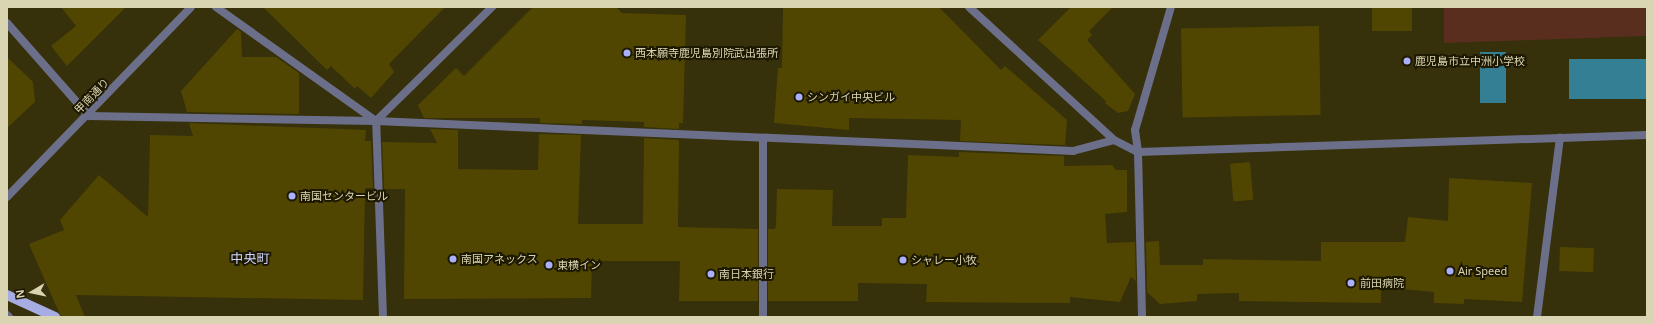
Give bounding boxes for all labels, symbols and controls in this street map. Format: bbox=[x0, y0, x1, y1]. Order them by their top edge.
place label: 西本願寺鹿児島別院武出張所 bbox=[635, 46, 778, 60]
marker: 西本願寺鹿児島別院武出張所 bbox=[622, 48, 632, 58]
place label: 鹿児島市立中洲小学校 bbox=[1415, 54, 1525, 68]
marker: 鹿児島市立中洲小学校 bbox=[1402, 56, 1412, 66]
street label: 甲南通り bbox=[72, 76, 112, 116]
place label: シンガイ中央ビル bbox=[807, 90, 895, 104]
marker: シンガイ中央ビル bbox=[794, 92, 804, 102]
place label: 南国センタービル bbox=[300, 189, 388, 203]
marker: 南国センタービル bbox=[287, 191, 297, 201]
district label: 中央町 bbox=[231, 250, 269, 266]
place label: 南国アネックス bbox=[461, 252, 538, 266]
place label: シャレー小牧 bbox=[911, 253, 977, 267]
marker: 南国アネックス bbox=[448, 254, 458, 264]
marker: シャレー小牧 bbox=[898, 255, 908, 265]
place label: 東横イン bbox=[557, 258, 601, 272]
marker: 東横イン bbox=[544, 260, 554, 270]
place label: Air Speed bbox=[1458, 264, 1507, 278]
marker: Air Speed bbox=[1445, 266, 1455, 276]
place label: 南日本銀行 bbox=[719, 267, 774, 281]
marker: 南日本銀行 bbox=[706, 269, 716, 279]
north arrow bbox=[12, 272, 52, 312]
place label: 前田病院 bbox=[1360, 276, 1404, 290]
marker: 前田病院 bbox=[1345, 277, 1357, 289]
text: N bbox=[12, 288, 28, 300]

